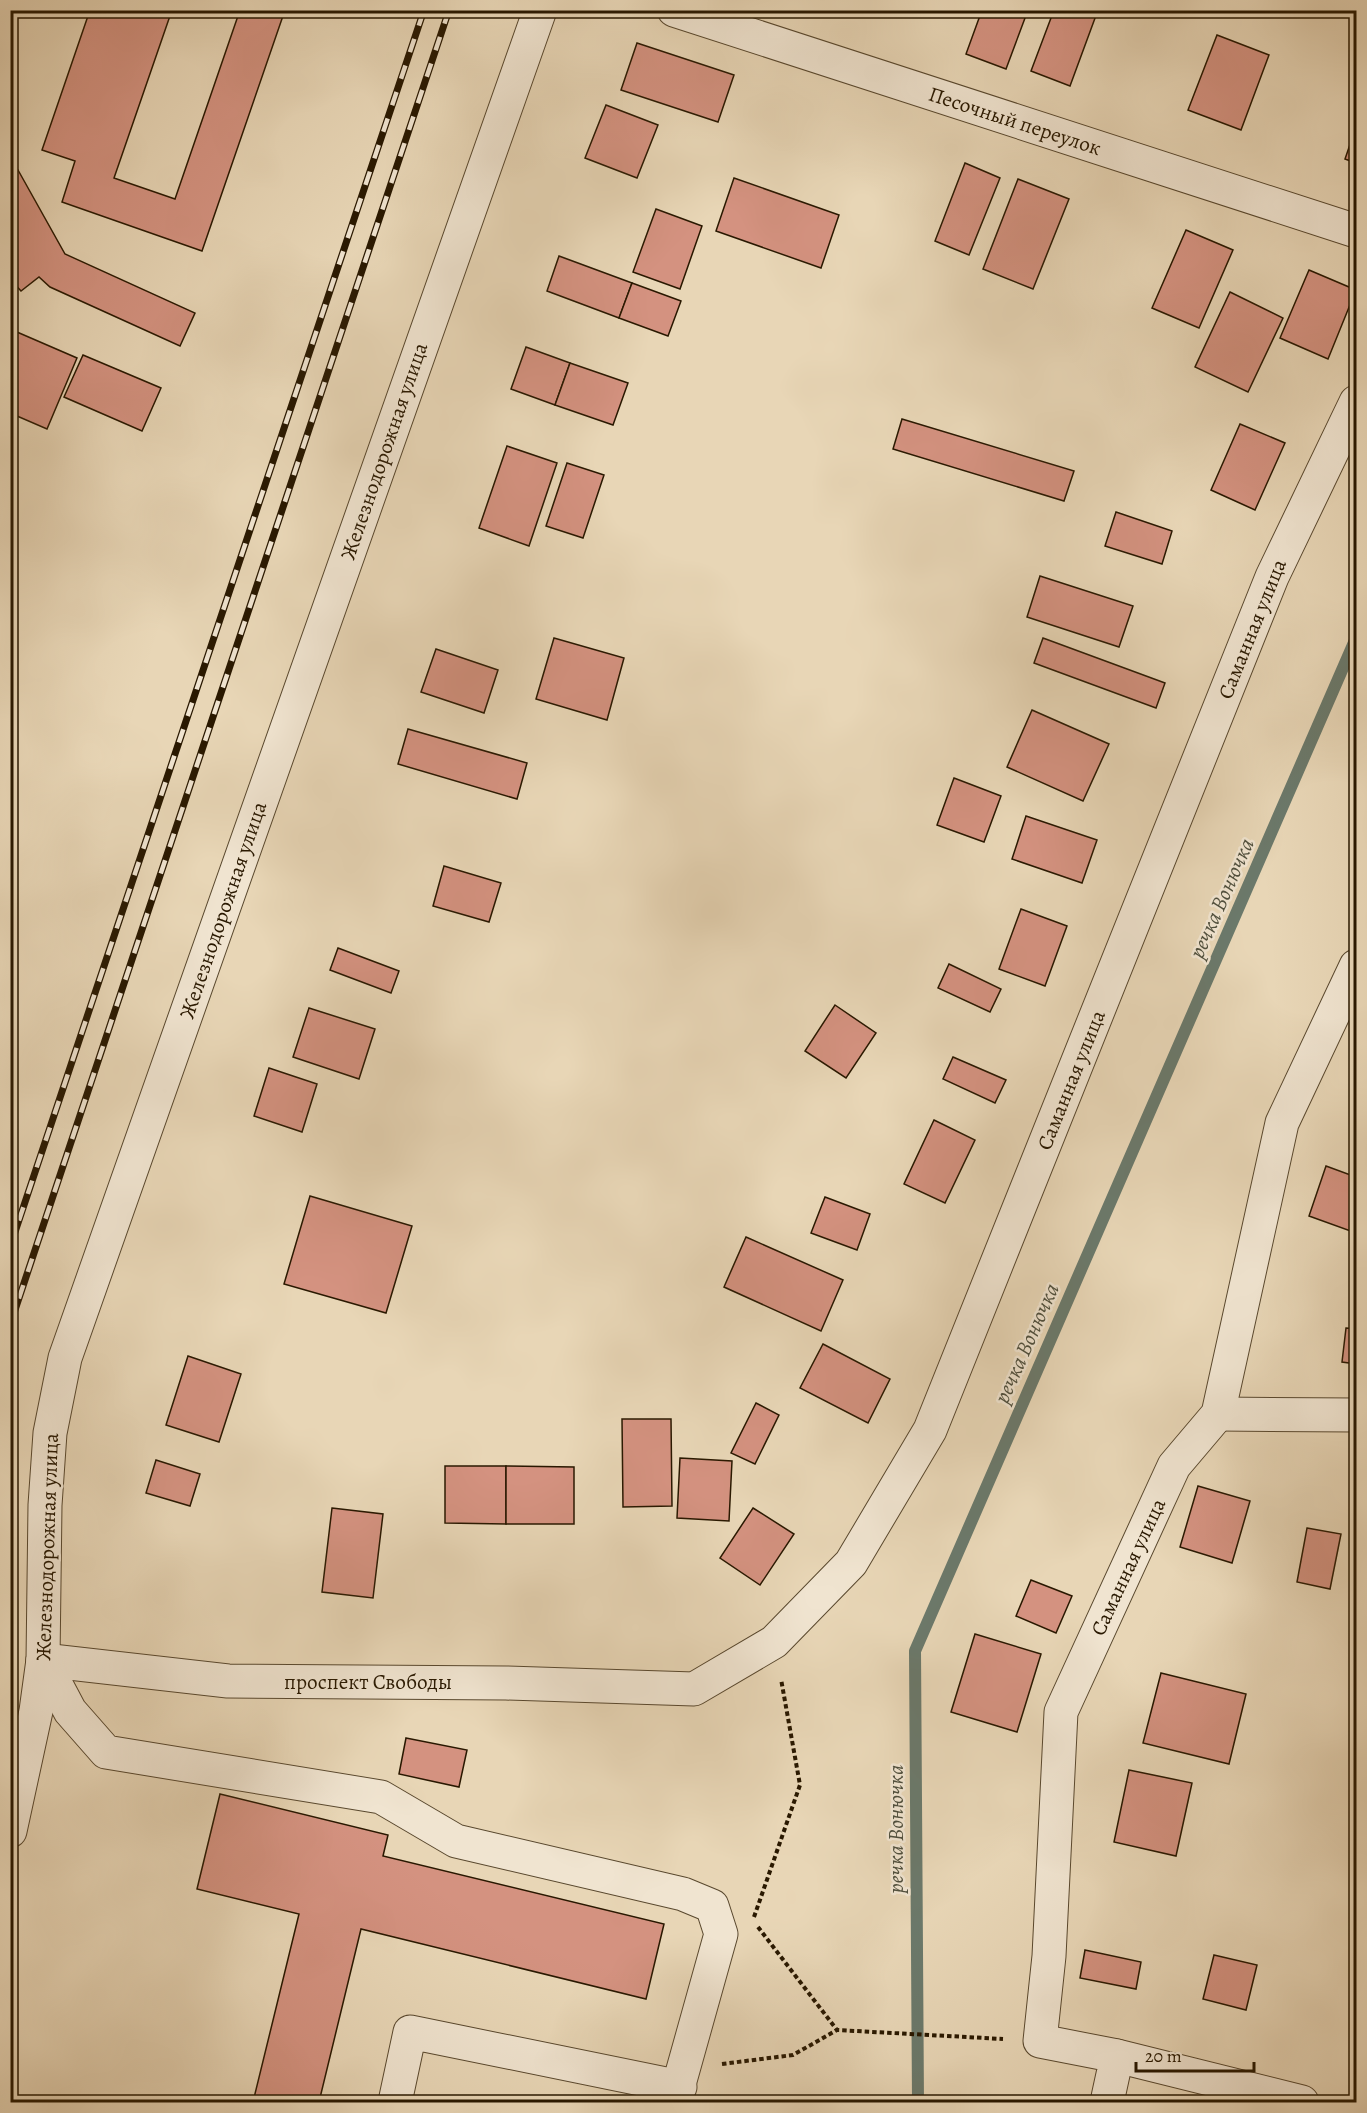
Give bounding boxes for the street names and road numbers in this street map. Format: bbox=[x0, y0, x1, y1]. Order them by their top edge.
street label: Песочный переулок bbox=[925, 80, 1105, 162]
street label: Железнодорожная улица bbox=[334, 338, 434, 563]
street label: Саманная улица bbox=[1211, 555, 1293, 703]
street label: Железнодорожная улица bbox=[173, 797, 273, 1022]
street label: Саманная улица bbox=[1030, 1006, 1112, 1154]
street label: Железнодорожная улица bbox=[29, 1432, 65, 1661]
street label: Саманная улица bbox=[1084, 1493, 1172, 1640]
street label: проспект Свободы bbox=[284, 1668, 452, 1696]

